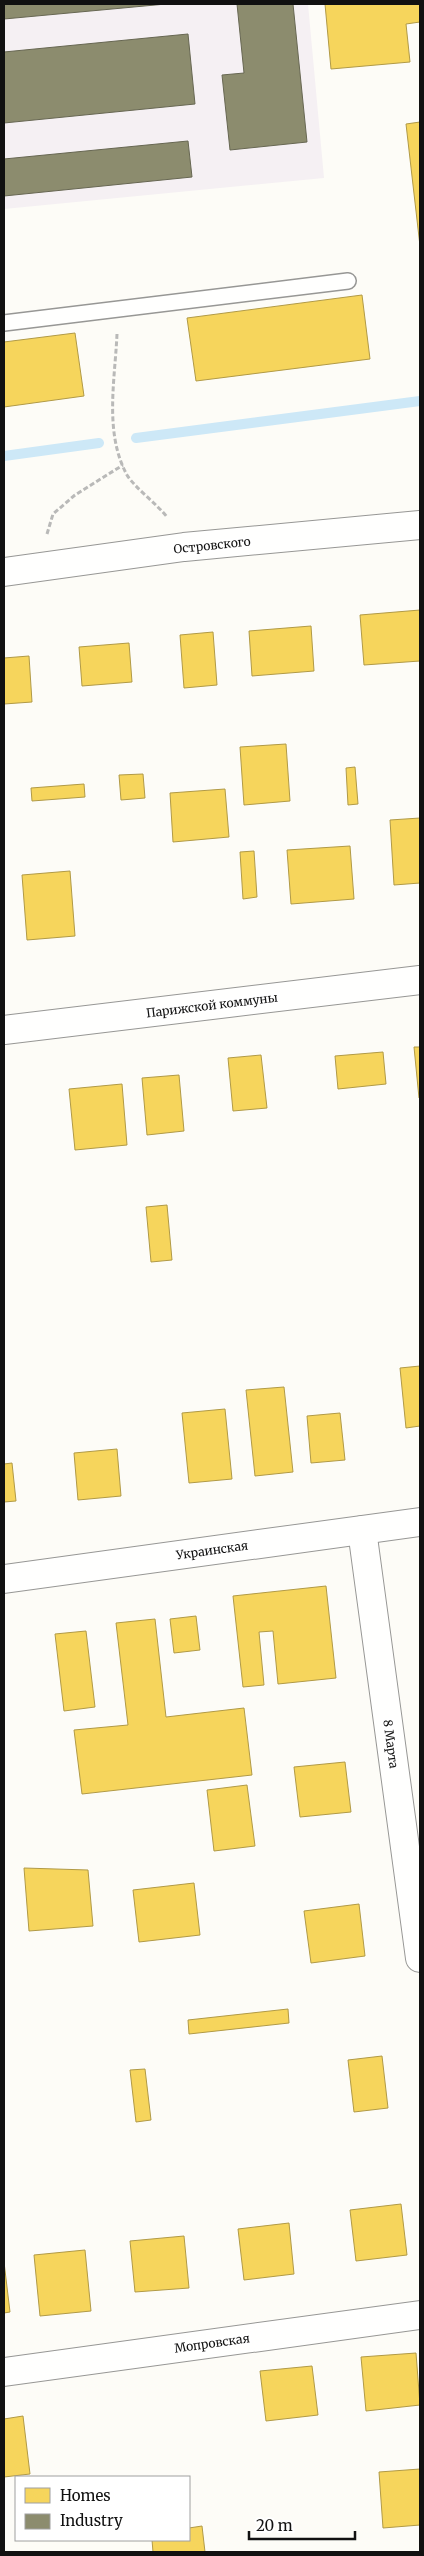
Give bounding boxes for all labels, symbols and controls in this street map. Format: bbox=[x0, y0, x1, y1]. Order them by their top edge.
street label: Островского bbox=[173, 533, 251, 557]
street label: Парижской коммуны bbox=[145, 989, 279, 1021]
street label: Украинская bbox=[174, 1538, 249, 1563]
street label: 8 Марта bbox=[380, 1719, 402, 1770]
street label: Мопровская bbox=[173, 2330, 251, 2356]
legend bbox=[15, 2476, 190, 2541]
text: Homes bbox=[60, 2486, 111, 2505]
scale bar bbox=[249, 2508, 355, 2540]
text: Industry bbox=[60, 2511, 123, 2530]
text: 20 m bbox=[256, 2516, 293, 2535]

